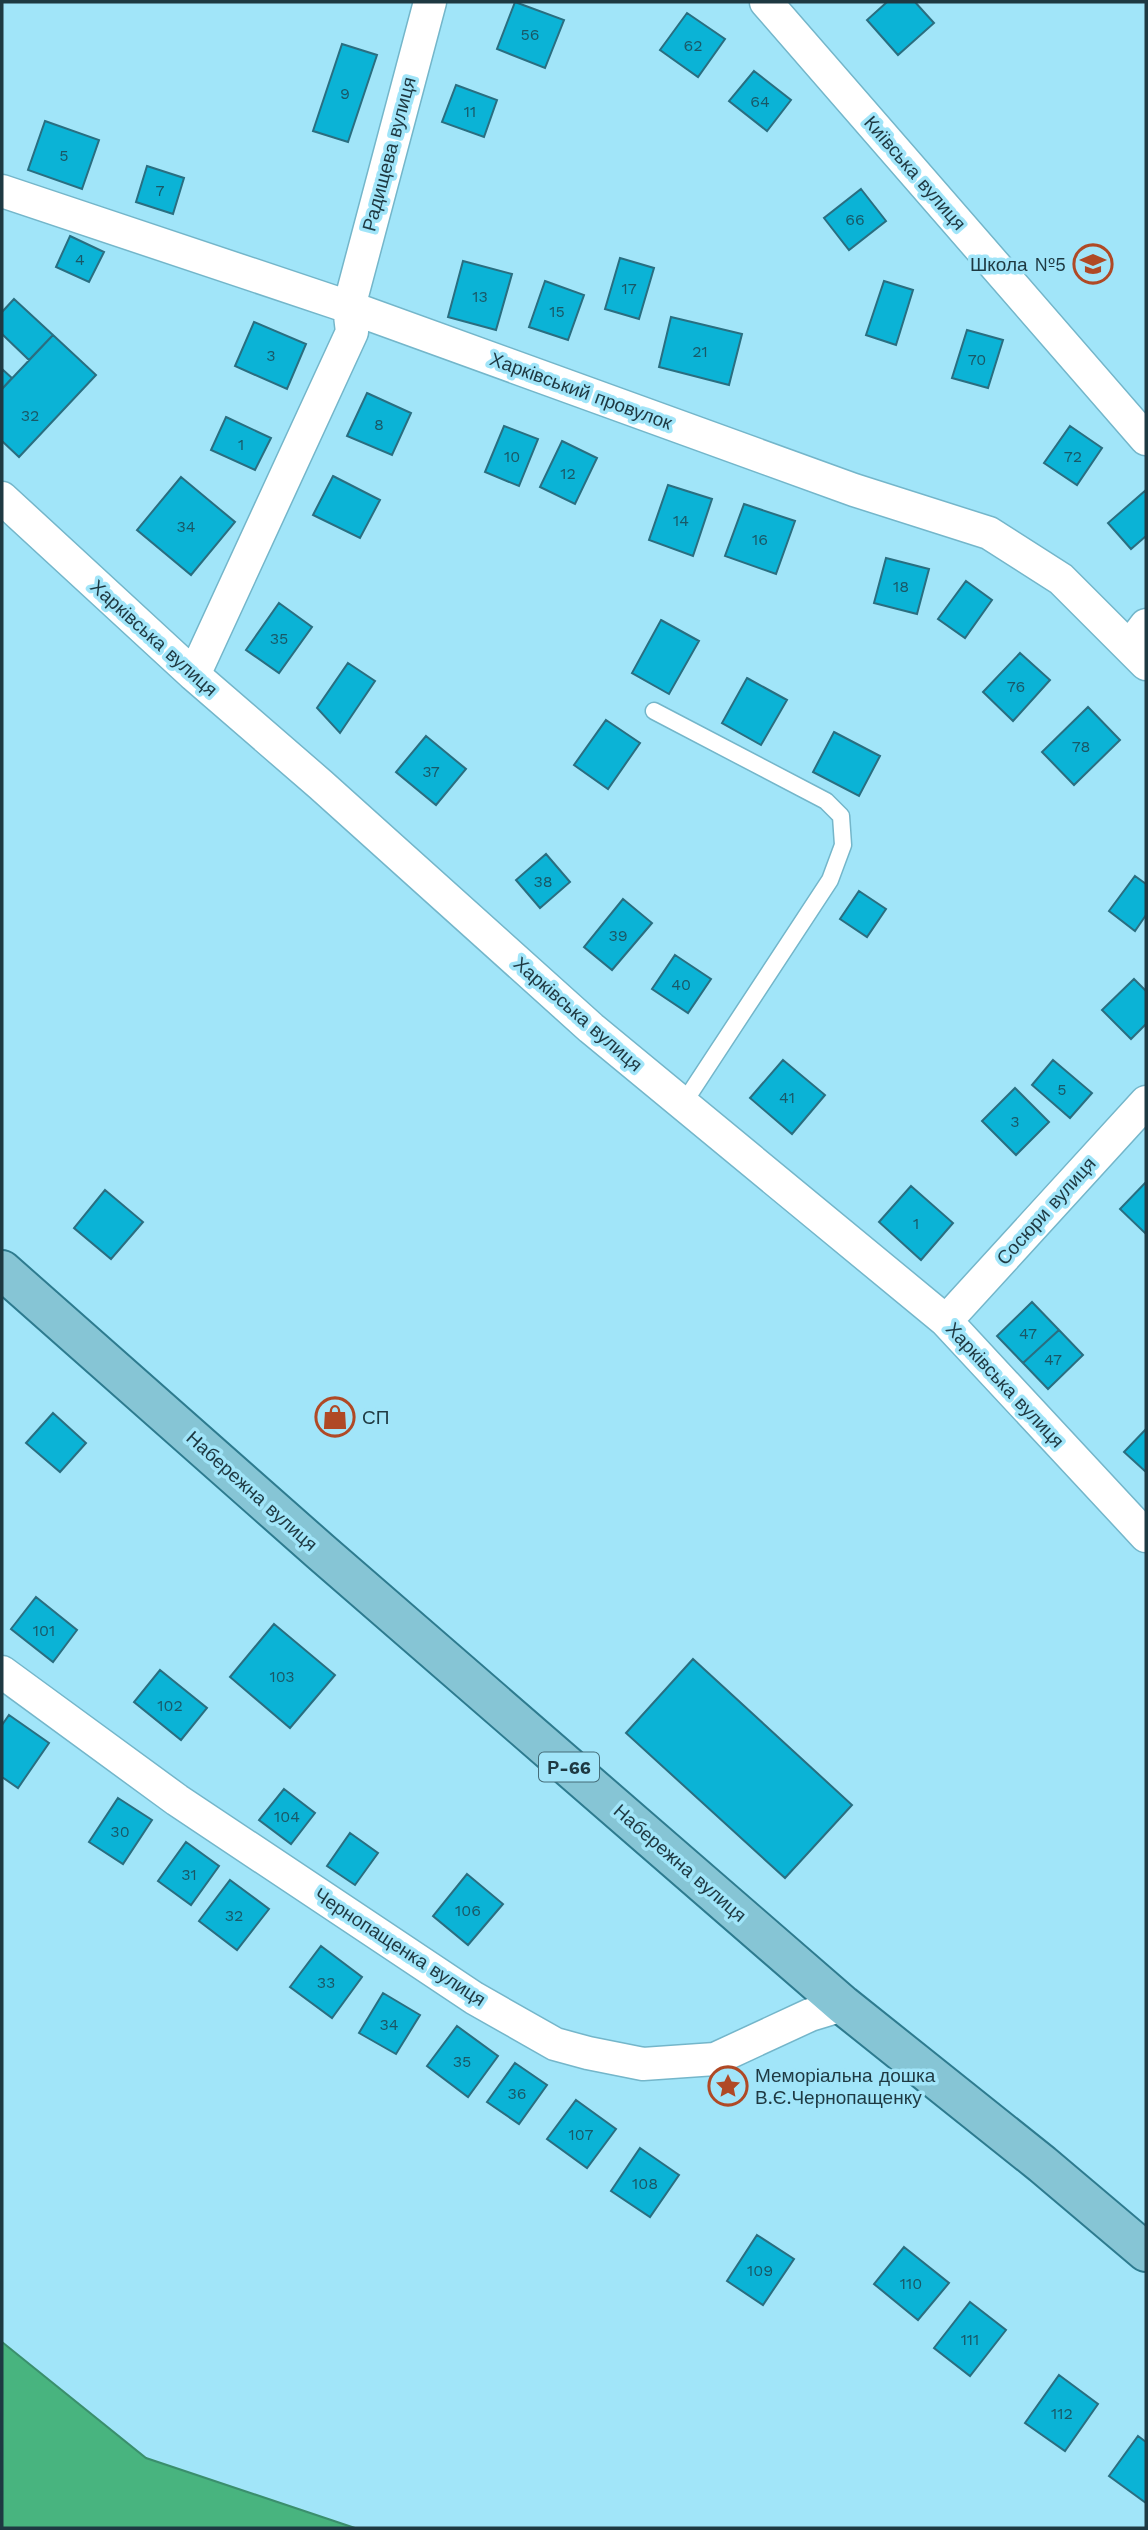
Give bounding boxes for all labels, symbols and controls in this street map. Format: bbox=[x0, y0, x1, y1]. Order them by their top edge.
house number: 56 bbox=[520, 25, 540, 44]
house number: 62 bbox=[683, 36, 703, 55]
street label: Радищева вулиця bbox=[357, 74, 421, 234]
house number: 9 bbox=[340, 84, 350, 103]
house number: 64 bbox=[750, 92, 770, 111]
house number: 11 bbox=[464, 102, 476, 121]
street label: Київська вулиця bbox=[859, 111, 971, 235]
house number: 5 bbox=[59, 146, 69, 165]
house number: 7 bbox=[156, 181, 165, 200]
house number: 66 bbox=[845, 210, 865, 229]
school or university icon: Школа №5 bbox=[1072, 243, 1114, 285]
house number: 4 bbox=[75, 250, 85, 269]
place label: Школа №5 bbox=[970, 253, 1066, 276]
house number: 17 bbox=[621, 279, 637, 298]
house number: 13 bbox=[472, 287, 488, 306]
house number: 15 bbox=[549, 302, 565, 321]
house number: 21 bbox=[692, 342, 708, 361]
house number: 3 bbox=[266, 346, 276, 365]
street label: Харківський провулок bbox=[487, 347, 676, 435]
house number: 70 bbox=[968, 350, 986, 369]
house number: 32 bbox=[21, 406, 39, 425]
house number: 8 bbox=[374, 415, 384, 434]
house number: 1 bbox=[238, 435, 244, 454]
house number: 10 bbox=[504, 447, 520, 466]
house number: 72 bbox=[1064, 447, 1082, 466]
house number: 12 bbox=[560, 464, 576, 483]
house number: 14 bbox=[673, 511, 689, 530]
house number: 34 bbox=[176, 517, 196, 536]
house number: 16 bbox=[752, 530, 768, 549]
street label: Харківська вулиця bbox=[86, 575, 222, 701]
house number: 18 bbox=[893, 577, 909, 596]
house number: 35 bbox=[270, 629, 288, 648]
house number: 76 bbox=[1007, 677, 1025, 696]
house number: 78 bbox=[1072, 737, 1090, 756]
house number: 37 bbox=[422, 762, 440, 781]
house number: 38 bbox=[533, 872, 553, 891]
house number: 39 bbox=[608, 926, 628, 945]
street label: Харківська вулиця bbox=[509, 952, 647, 1076]
house number: 40 bbox=[671, 975, 691, 994]
house number: 5 bbox=[1057, 1080, 1067, 1099]
house number: 41 bbox=[779, 1088, 795, 1107]
house number: 3 bbox=[1010, 1112, 1020, 1131]
street label: Сосюри вулиця bbox=[992, 1152, 1100, 1270]
house number: 1 bbox=[913, 1214, 919, 1233]
street label: Харківська вулиця bbox=[941, 1318, 1069, 1452]
house number: 47 bbox=[1019, 1324, 1037, 1343]
house number: 47 bbox=[1044, 1350, 1062, 1369]
shop icon: СП bbox=[314, 1396, 356, 1438]
place label: СП bbox=[362, 1406, 389, 1429]
street label: Набережна вулиця bbox=[182, 1426, 322, 1556]
house number: 101 bbox=[33, 1621, 55, 1640]
house number: 103 bbox=[269, 1667, 295, 1686]
house number: 102 bbox=[157, 1696, 183, 1715]
road number: Р-66 bbox=[539, 1752, 599, 1782]
street label: Набережна вулиця bbox=[609, 1799, 751, 1927]
house number: 104 bbox=[274, 1807, 300, 1826]
house number: 30 bbox=[110, 1822, 130, 1841]
house number: 31 bbox=[181, 1865, 197, 1884]
street label: Чернопащенка вулиця bbox=[310, 1883, 490, 2011]
house number: 106 bbox=[455, 1901, 481, 1920]
house number: 32 bbox=[225, 1906, 243, 1925]
house number: 33 bbox=[317, 1973, 335, 1992]
house number: 34 bbox=[379, 2015, 399, 2034]
house number: 35 bbox=[453, 2052, 471, 2071]
place label: Меморіальна дошка В.Є.Чернопащенку bbox=[755, 2064, 936, 2109]
place icon: Меморіальна дошка В.Є.Чернопащенку bbox=[707, 2065, 749, 2107]
house number: 36 bbox=[507, 2084, 527, 2103]
house number: 107 bbox=[569, 2125, 593, 2144]
house number: 108 bbox=[632, 2174, 658, 2193]
house number: 109 bbox=[747, 2261, 773, 2280]
house number: 110 bbox=[900, 2274, 922, 2293]
house number: 111 bbox=[961, 2330, 979, 2349]
house number: 112 bbox=[1051, 2404, 1073, 2423]

